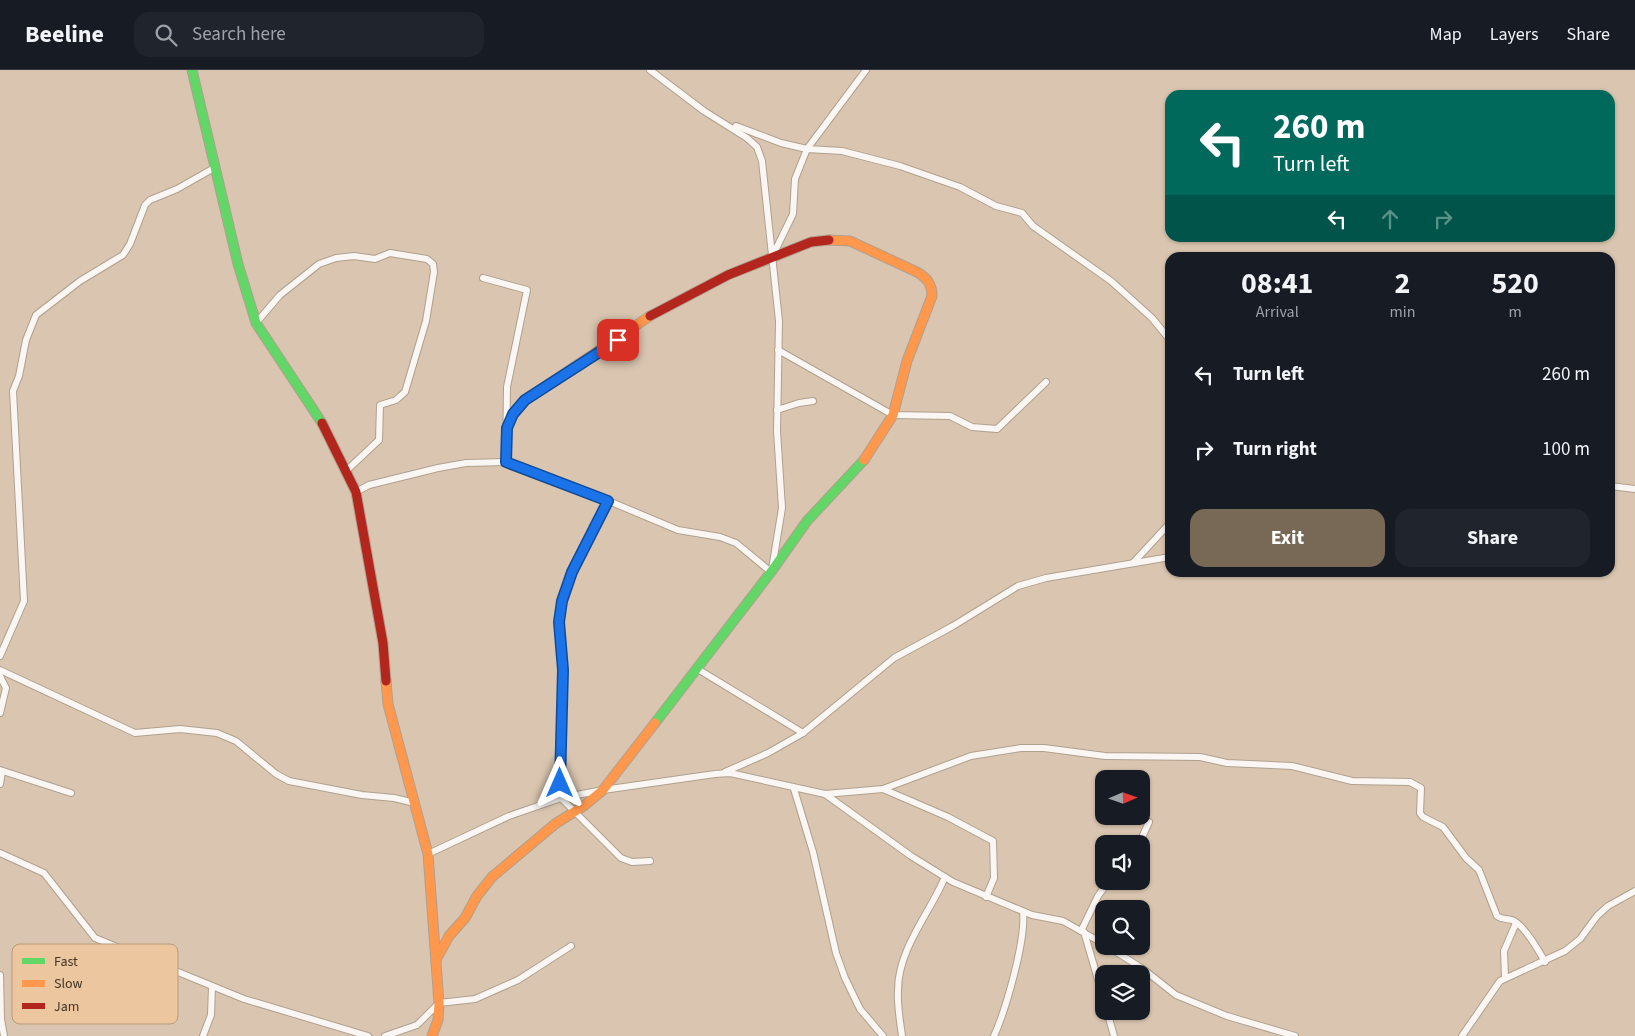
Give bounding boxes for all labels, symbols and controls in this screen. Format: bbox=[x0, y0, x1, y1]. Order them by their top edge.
search box bbox=[134, 12, 484, 57]
text: Beeline bbox=[25, 17, 104, 52]
icon: search bbox=[152, 21, 180, 49]
text: Search here bbox=[192, 21, 286, 48]
text: Map bbox=[1430, 22, 1462, 47]
text: Layers bbox=[1490, 22, 1539, 47]
text: Share bbox=[1567, 22, 1610, 47]
text: 260 m bbox=[1273, 102, 1365, 152]
icon: left bbox=[1190, 110, 1255, 175]
text: Turn left bbox=[1273, 148, 1349, 180]
icon: left bbox=[1323, 205, 1351, 233]
icon: ahead bbox=[1376, 205, 1404, 233]
icon: right bbox=[1429, 205, 1457, 233]
text: 08:41 bbox=[1241, 262, 1313, 305]
text: 2 bbox=[1394, 262, 1410, 305]
text: 520 bbox=[1491, 262, 1539, 305]
text: Arrival bbox=[1256, 301, 1299, 323]
text: min bbox=[1389, 301, 1415, 323]
text: m bbox=[1509, 301, 1522, 323]
pin bbox=[597, 319, 639, 361]
icon: arrive bbox=[604, 326, 632, 354]
icon: left bbox=[1190, 361, 1218, 389]
text: Turn left bbox=[1233, 361, 1304, 388]
text: 260 m bbox=[1542, 361, 1590, 388]
icon: right bbox=[1190, 436, 1218, 464]
text: Turn right bbox=[1233, 436, 1317, 463]
text: 100 m bbox=[1542, 436, 1590, 463]
button: Exit bbox=[1190, 509, 1385, 567]
button: Share bbox=[1395, 509, 1590, 567]
position arrow bbox=[533, 756, 585, 808]
north arrow bbox=[1095, 770, 1150, 825]
map controls bbox=[1095, 770, 1150, 1020]
button: sound bbox=[1095, 835, 1150, 890]
button: search bbox=[1095, 900, 1150, 955]
legend bbox=[12, 944, 178, 1024]
text: Fast bbox=[54, 952, 78, 972]
button: layers bbox=[1095, 965, 1150, 1020]
text: Slow bbox=[54, 974, 83, 994]
text: Jam bbox=[54, 997, 79, 1017]

